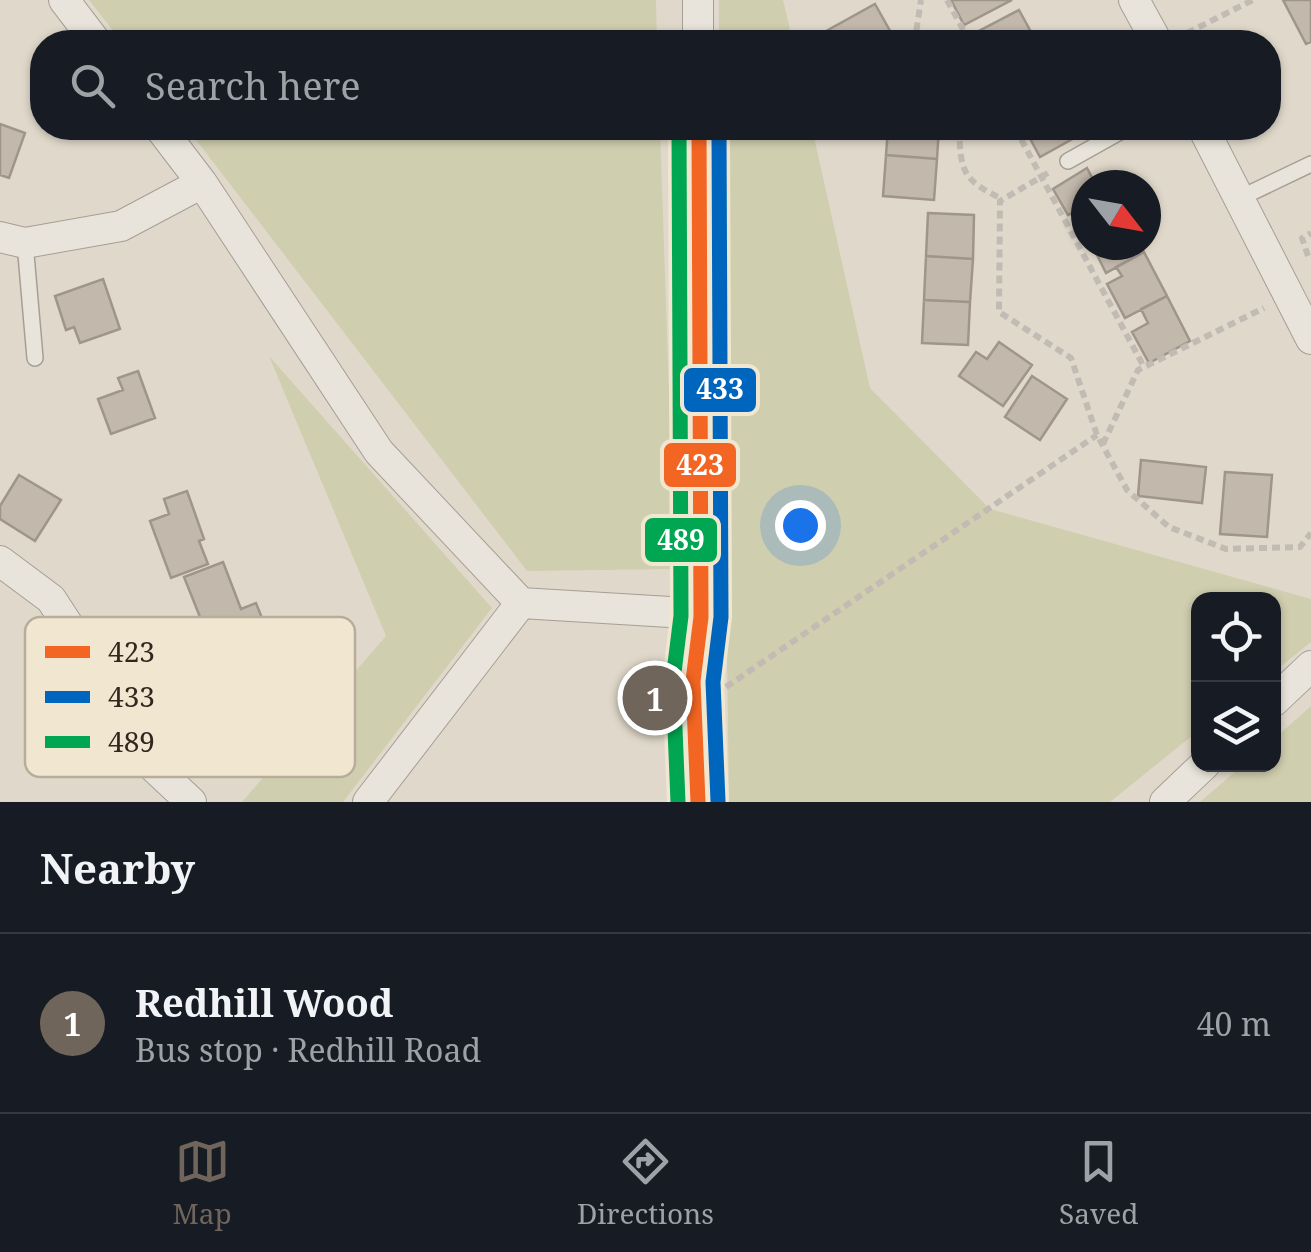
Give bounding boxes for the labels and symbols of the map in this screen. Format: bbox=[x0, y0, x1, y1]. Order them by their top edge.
north arrow bbox=[1071, 170, 1161, 260]
line badge: 433 bbox=[682, 366, 758, 414]
text: 433 bbox=[696, 369, 744, 407]
line badge: 423 bbox=[662, 441, 738, 489]
text: 423 bbox=[676, 445, 724, 483]
your location bbox=[775, 500, 826, 551]
line badge: 489 bbox=[643, 516, 719, 564]
text: 489 bbox=[657, 520, 705, 558]
legend bbox=[25, 617, 355, 777]
text: 423 bbox=[108, 632, 155, 670]
pin: 1 bbox=[622, 660, 688, 736]
text: 433 bbox=[108, 677, 155, 715]
text: 489 bbox=[108, 722, 155, 760]

